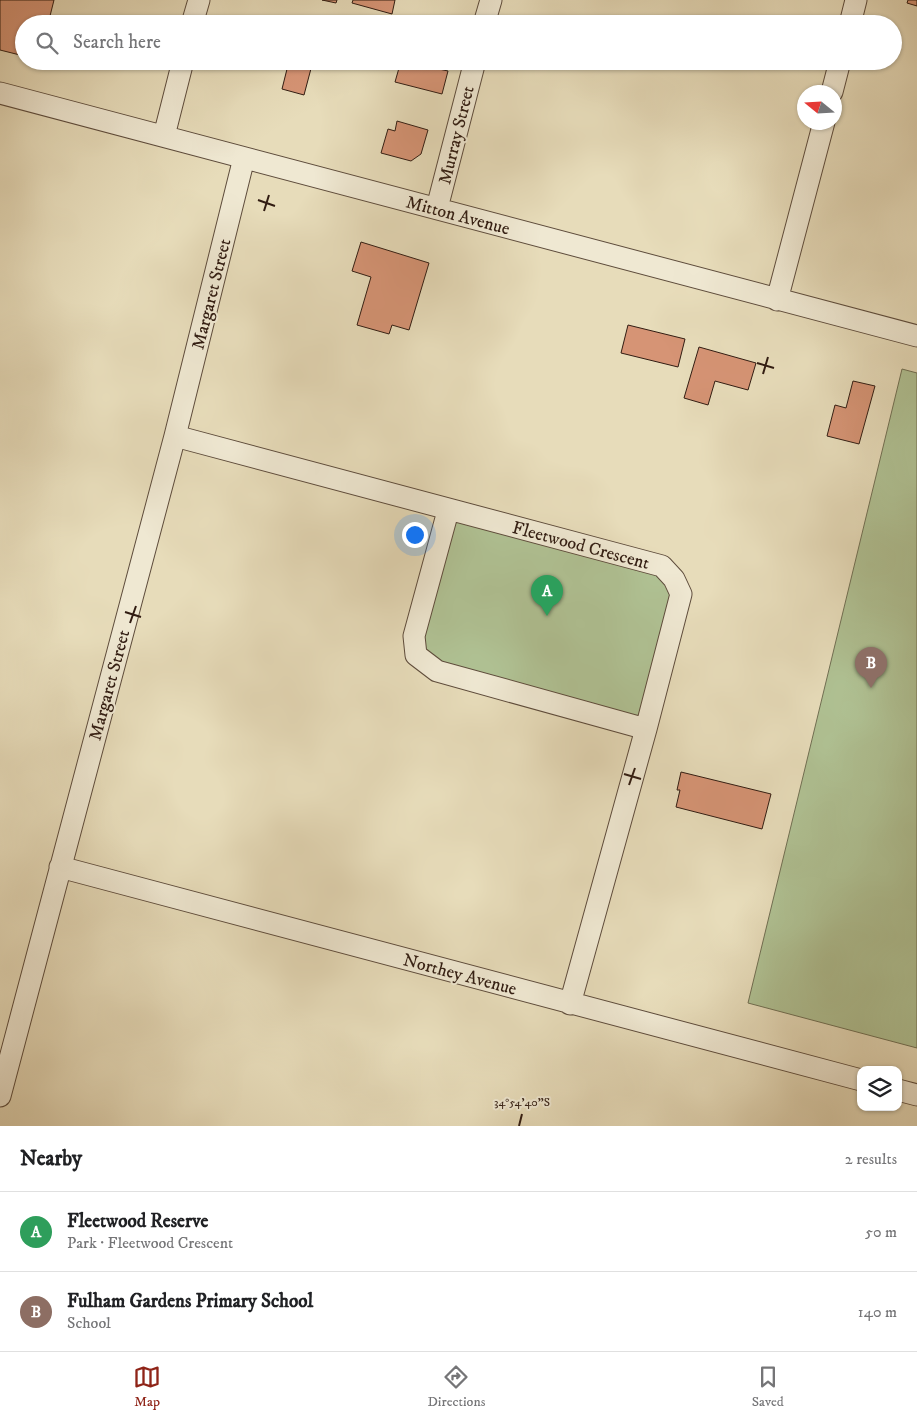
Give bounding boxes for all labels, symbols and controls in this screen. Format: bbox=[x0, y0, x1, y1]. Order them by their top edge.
search box bbox=[15, 15, 902, 70]
icon: search bbox=[33, 29, 61, 57]
text: Search here bbox=[73, 31, 161, 54]
street label: Murray Street bbox=[434, 83, 480, 187]
north arrow bbox=[797, 85, 842, 130]
street label: Mitton Avenue bbox=[403, 192, 512, 240]
street label: Margaret Street bbox=[188, 236, 236, 352]
street label: Fleetwood Crescent bbox=[510, 517, 652, 575]
your location bbox=[402, 522, 428, 548]
pin: A bbox=[531, 575, 563, 616]
street label: Margaret Street bbox=[85, 627, 135, 743]
pin: B bbox=[855, 647, 887, 688]
street label: Northey Avenue bbox=[401, 949, 519, 1001]
map controls bbox=[857, 1066, 902, 1111]
button: layers bbox=[857, 1066, 902, 1111]
text: 34°54'40"S bbox=[494, 1095, 550, 1110]
text: Nearby bbox=[20, 1146, 82, 1172]
text: 2 results bbox=[845, 1149, 897, 1169]
text: Fleetwood Reserve bbox=[67, 1210, 208, 1233]
text: A bbox=[31, 1222, 41, 1242]
text: 50 m bbox=[865, 1222, 897, 1242]
text: Park · Fleetwood Crescent bbox=[67, 1233, 233, 1253]
text: Fulham Gardens Primary School bbox=[67, 1290, 313, 1313]
text: B bbox=[31, 1302, 41, 1322]
text: 140 m bbox=[858, 1302, 897, 1322]
text: School bbox=[67, 1313, 111, 1333]
tab: Map bbox=[133, 1363, 161, 1411]
tab: Directions bbox=[427, 1363, 485, 1411]
tab: Saved bbox=[752, 1363, 784, 1411]

